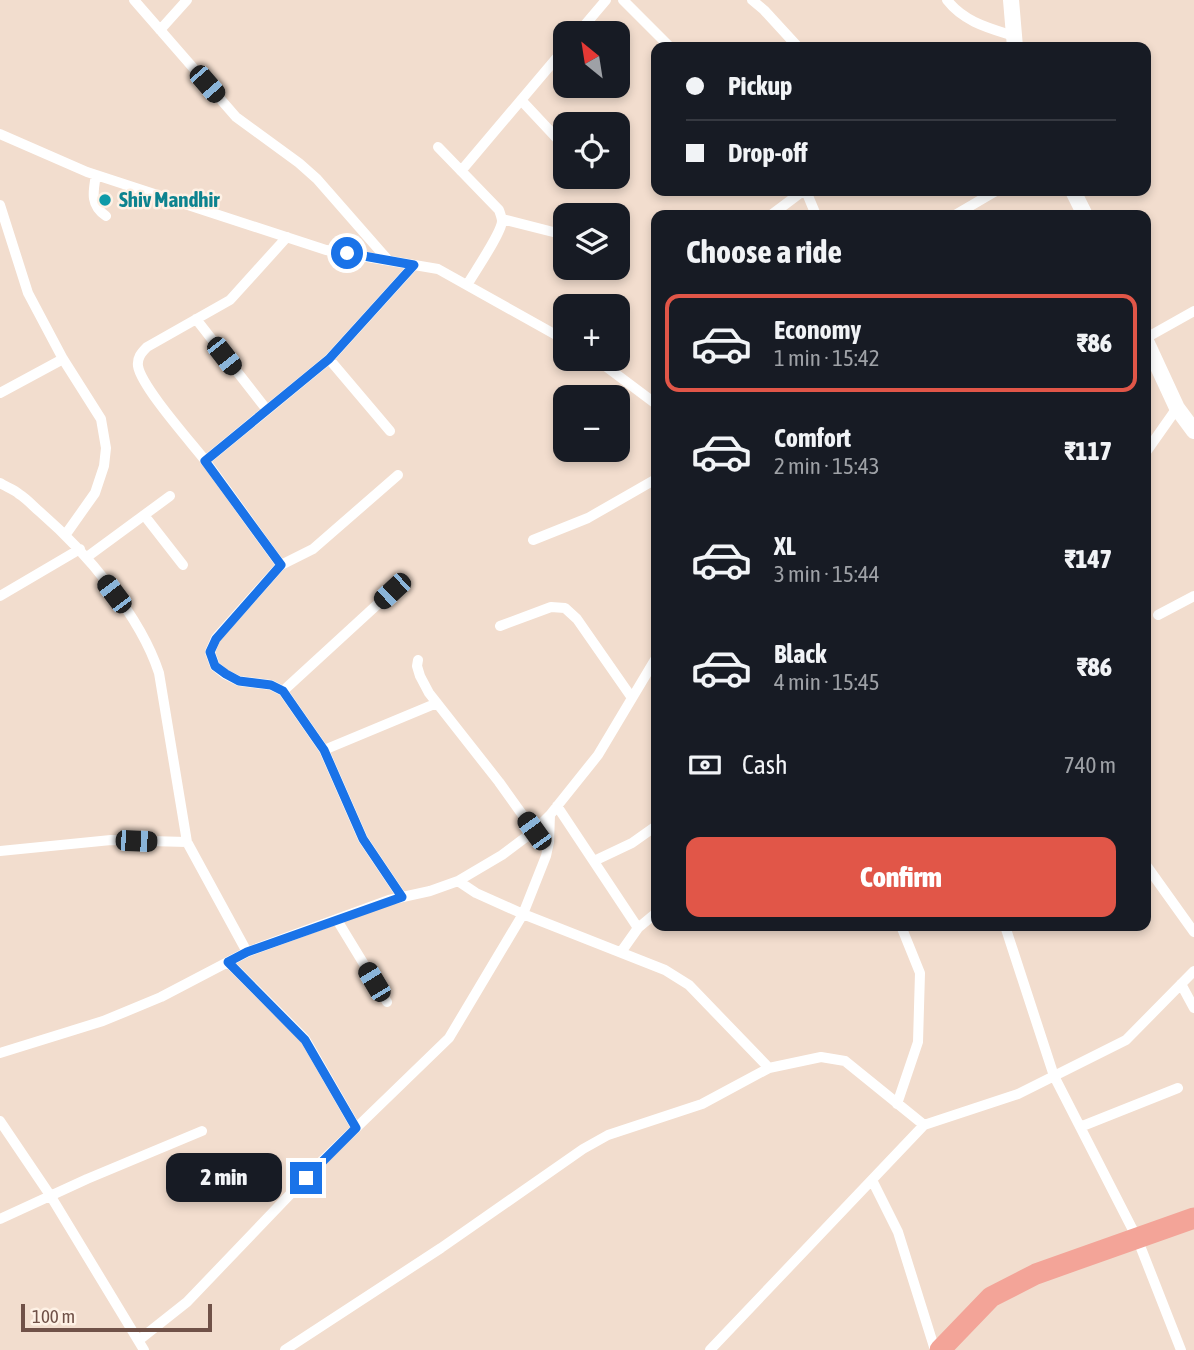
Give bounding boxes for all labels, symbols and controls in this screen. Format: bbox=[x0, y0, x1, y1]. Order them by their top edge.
north arrow bbox=[553, 21, 630, 98]
map controls bbox=[553, 21, 630, 462]
car bbox=[186, 61, 229, 107]
text: Pickup bbox=[728, 71, 792, 101]
button: locate bbox=[553, 112, 630, 189]
text: Drop-off bbox=[728, 138, 808, 168]
place label: Shiv Mandhir bbox=[119, 187, 220, 211]
marker: Shiv Mandhir bbox=[97, 192, 113, 208]
button: layers bbox=[553, 203, 630, 280]
text: Choose a ride bbox=[686, 233, 842, 270]
route start bbox=[331, 237, 363, 269]
button: + bbox=[553, 294, 630, 371]
icon: car bbox=[690, 312, 753, 375]
text: Economy bbox=[774, 315, 861, 345]
text: ₹86 bbox=[1076, 328, 1112, 358]
car bbox=[203, 333, 246, 379]
text: 1 min · 15:42 bbox=[774, 345, 880, 371]
button: − bbox=[553, 385, 630, 462]
icon: car bbox=[690, 420, 753, 483]
text: Comfort bbox=[774, 423, 851, 453]
text: ₹117 bbox=[1064, 436, 1112, 466]
text: 2 min · 15:43 bbox=[774, 453, 880, 479]
icon: car bbox=[690, 528, 753, 591]
text: XL bbox=[774, 531, 796, 561]
text: ₹147 bbox=[1064, 544, 1112, 574]
text: 3 min · 15:44 bbox=[774, 561, 880, 587]
car bbox=[370, 569, 415, 613]
car bbox=[93, 571, 136, 617]
icon: car bbox=[690, 636, 753, 699]
text: Black bbox=[774, 639, 826, 669]
text: ₹86 bbox=[1076, 652, 1112, 682]
text: 4 min · 15:45 bbox=[774, 669, 880, 695]
icon: cash bbox=[686, 746, 724, 784]
text: Cash bbox=[742, 750, 788, 780]
text: 740 m bbox=[1064, 752, 1116, 778]
car bbox=[514, 808, 555, 854]
car bbox=[115, 830, 158, 852]
button: Confirm bbox=[686, 837, 1116, 917]
car bbox=[355, 959, 394, 1005]
callout: 2 min bbox=[166, 1154, 282, 1202]
route end bbox=[290, 1162, 322, 1194]
text: 2 min bbox=[201, 1164, 247, 1190]
scale bar bbox=[21, 1301, 212, 1333]
text: 100 m bbox=[32, 1305, 75, 1327]

